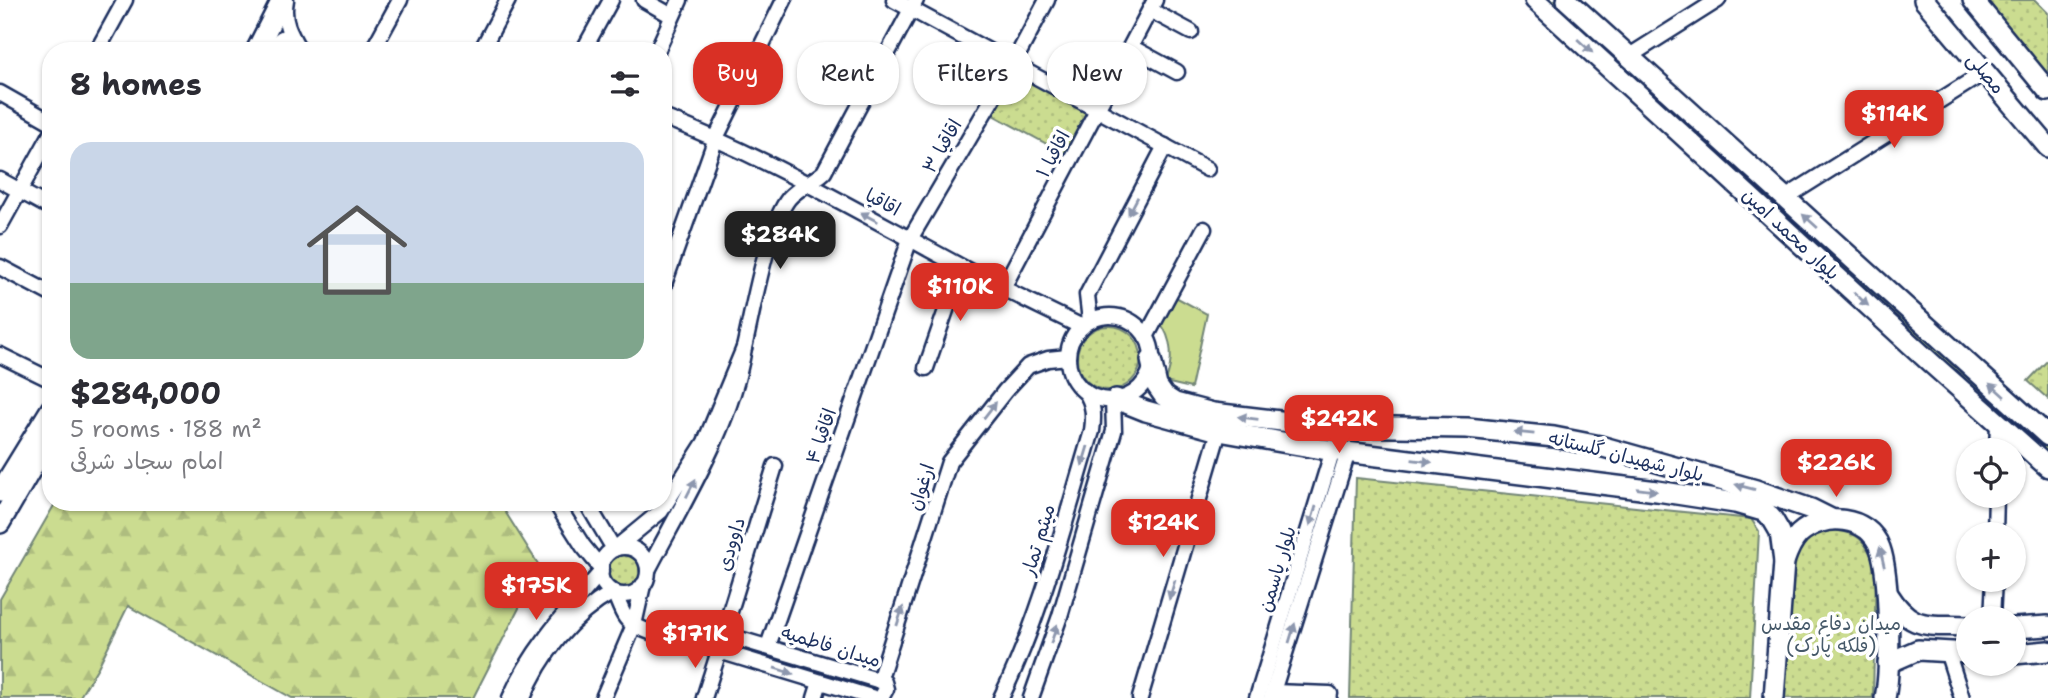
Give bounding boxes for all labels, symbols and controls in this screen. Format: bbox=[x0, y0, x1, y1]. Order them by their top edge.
one-way arrow bbox=[1576, 38, 1594, 54]
chip: Buy bbox=[693, 42, 783, 105]
chip: Rent bbox=[797, 42, 899, 105]
chip: Filters bbox=[913, 42, 1033, 105]
chip: New bbox=[1047, 42, 1147, 105]
street label: مصلی bbox=[1961, 47, 2011, 99]
text: 8 homes bbox=[70, 64, 202, 105]
icon: filters bbox=[606, 65, 644, 103]
pin: $114K bbox=[1845, 90, 1943, 150]
text: $114K bbox=[1861, 98, 1927, 128]
street label: اقاقیا ۳ bbox=[917, 114, 967, 178]
street label: اقاقیا ۱ bbox=[1030, 126, 1076, 182]
street label: اقاقیا bbox=[861, 182, 905, 222]
street label: بلوار محمد امین bbox=[1737, 182, 1845, 286]
icon: home bbox=[294, 187, 420, 313]
one-way arrow bbox=[1128, 197, 1140, 217]
one-way arrow bbox=[858, 211, 878, 223]
pin: $284K bbox=[731, 212, 829, 271]
one-way arrow bbox=[1801, 213, 1819, 229]
text: $284K bbox=[741, 219, 819, 249]
pin: $110K bbox=[911, 264, 1009, 323]
text: $110K bbox=[927, 271, 993, 301]
one-way arrow bbox=[1852, 291, 1870, 307]
text: $284,000 bbox=[70, 373, 221, 414]
one-way arrow bbox=[1989, 383, 2006, 398]
pin: $242K bbox=[1290, 396, 1388, 455]
one-way arrow bbox=[982, 401, 996, 419]
text: $242K bbox=[1300, 403, 1378, 433]
street label: اقاقیا ۴ bbox=[800, 405, 842, 467]
one-way arrow bbox=[1237, 412, 1259, 423]
text: 5 rooms · 188 m² bbox=[70, 414, 262, 444]
street label: بلوار شهیدان گلستانه bbox=[1545, 425, 1707, 487]
one-way arrow bbox=[1513, 427, 1535, 438]
map controls bbox=[1956, 438, 2026, 676]
button: locate bbox=[1956, 438, 2026, 508]
pin: $226K bbox=[1787, 440, 1885, 499]
text: امام سجاد شرقی bbox=[70, 446, 223, 476]
one-way arrow bbox=[1079, 446, 1089, 467]
text: $226K bbox=[1797, 447, 1875, 477]
one-way arrow bbox=[1411, 456, 1433, 467]
street label: ارغوان bbox=[902, 461, 940, 513]
one-way arrow bbox=[685, 478, 696, 498]
one-way arrow bbox=[1734, 481, 1755, 491]
one-way arrow bbox=[1637, 485, 1659, 496]
pin: $124K bbox=[1114, 500, 1212, 559]
street label: میثم تمار bbox=[1015, 501, 1063, 581]
one-way arrow bbox=[1307, 505, 1317, 526]
text: $124K bbox=[1127, 507, 1199, 537]
street label: داوودی bbox=[711, 514, 751, 574]
button: + bbox=[1956, 522, 2026, 592]
street label: بلوار یاسمن bbox=[1252, 523, 1302, 615]
one-way arrow bbox=[1876, 546, 1887, 568]
pin: $175K bbox=[487, 562, 585, 622]
text: $175K bbox=[501, 570, 571, 600]
one-way arrow bbox=[1166, 580, 1176, 601]
one-way arrow bbox=[895, 605, 906, 626]
button: − bbox=[1956, 606, 2026, 676]
pin: $171K bbox=[646, 610, 744, 670]
park label: میدان دفاع مقدس (فلکه پارک) bbox=[1761, 611, 1901, 658]
text: $171K bbox=[662, 618, 728, 648]
street label: میدان فاطمیه bbox=[778, 619, 884, 673]
one-way arrow bbox=[1287, 622, 1297, 643]
one-way arrow bbox=[1049, 623, 1060, 644]
one-way arrow bbox=[774, 666, 795, 676]

